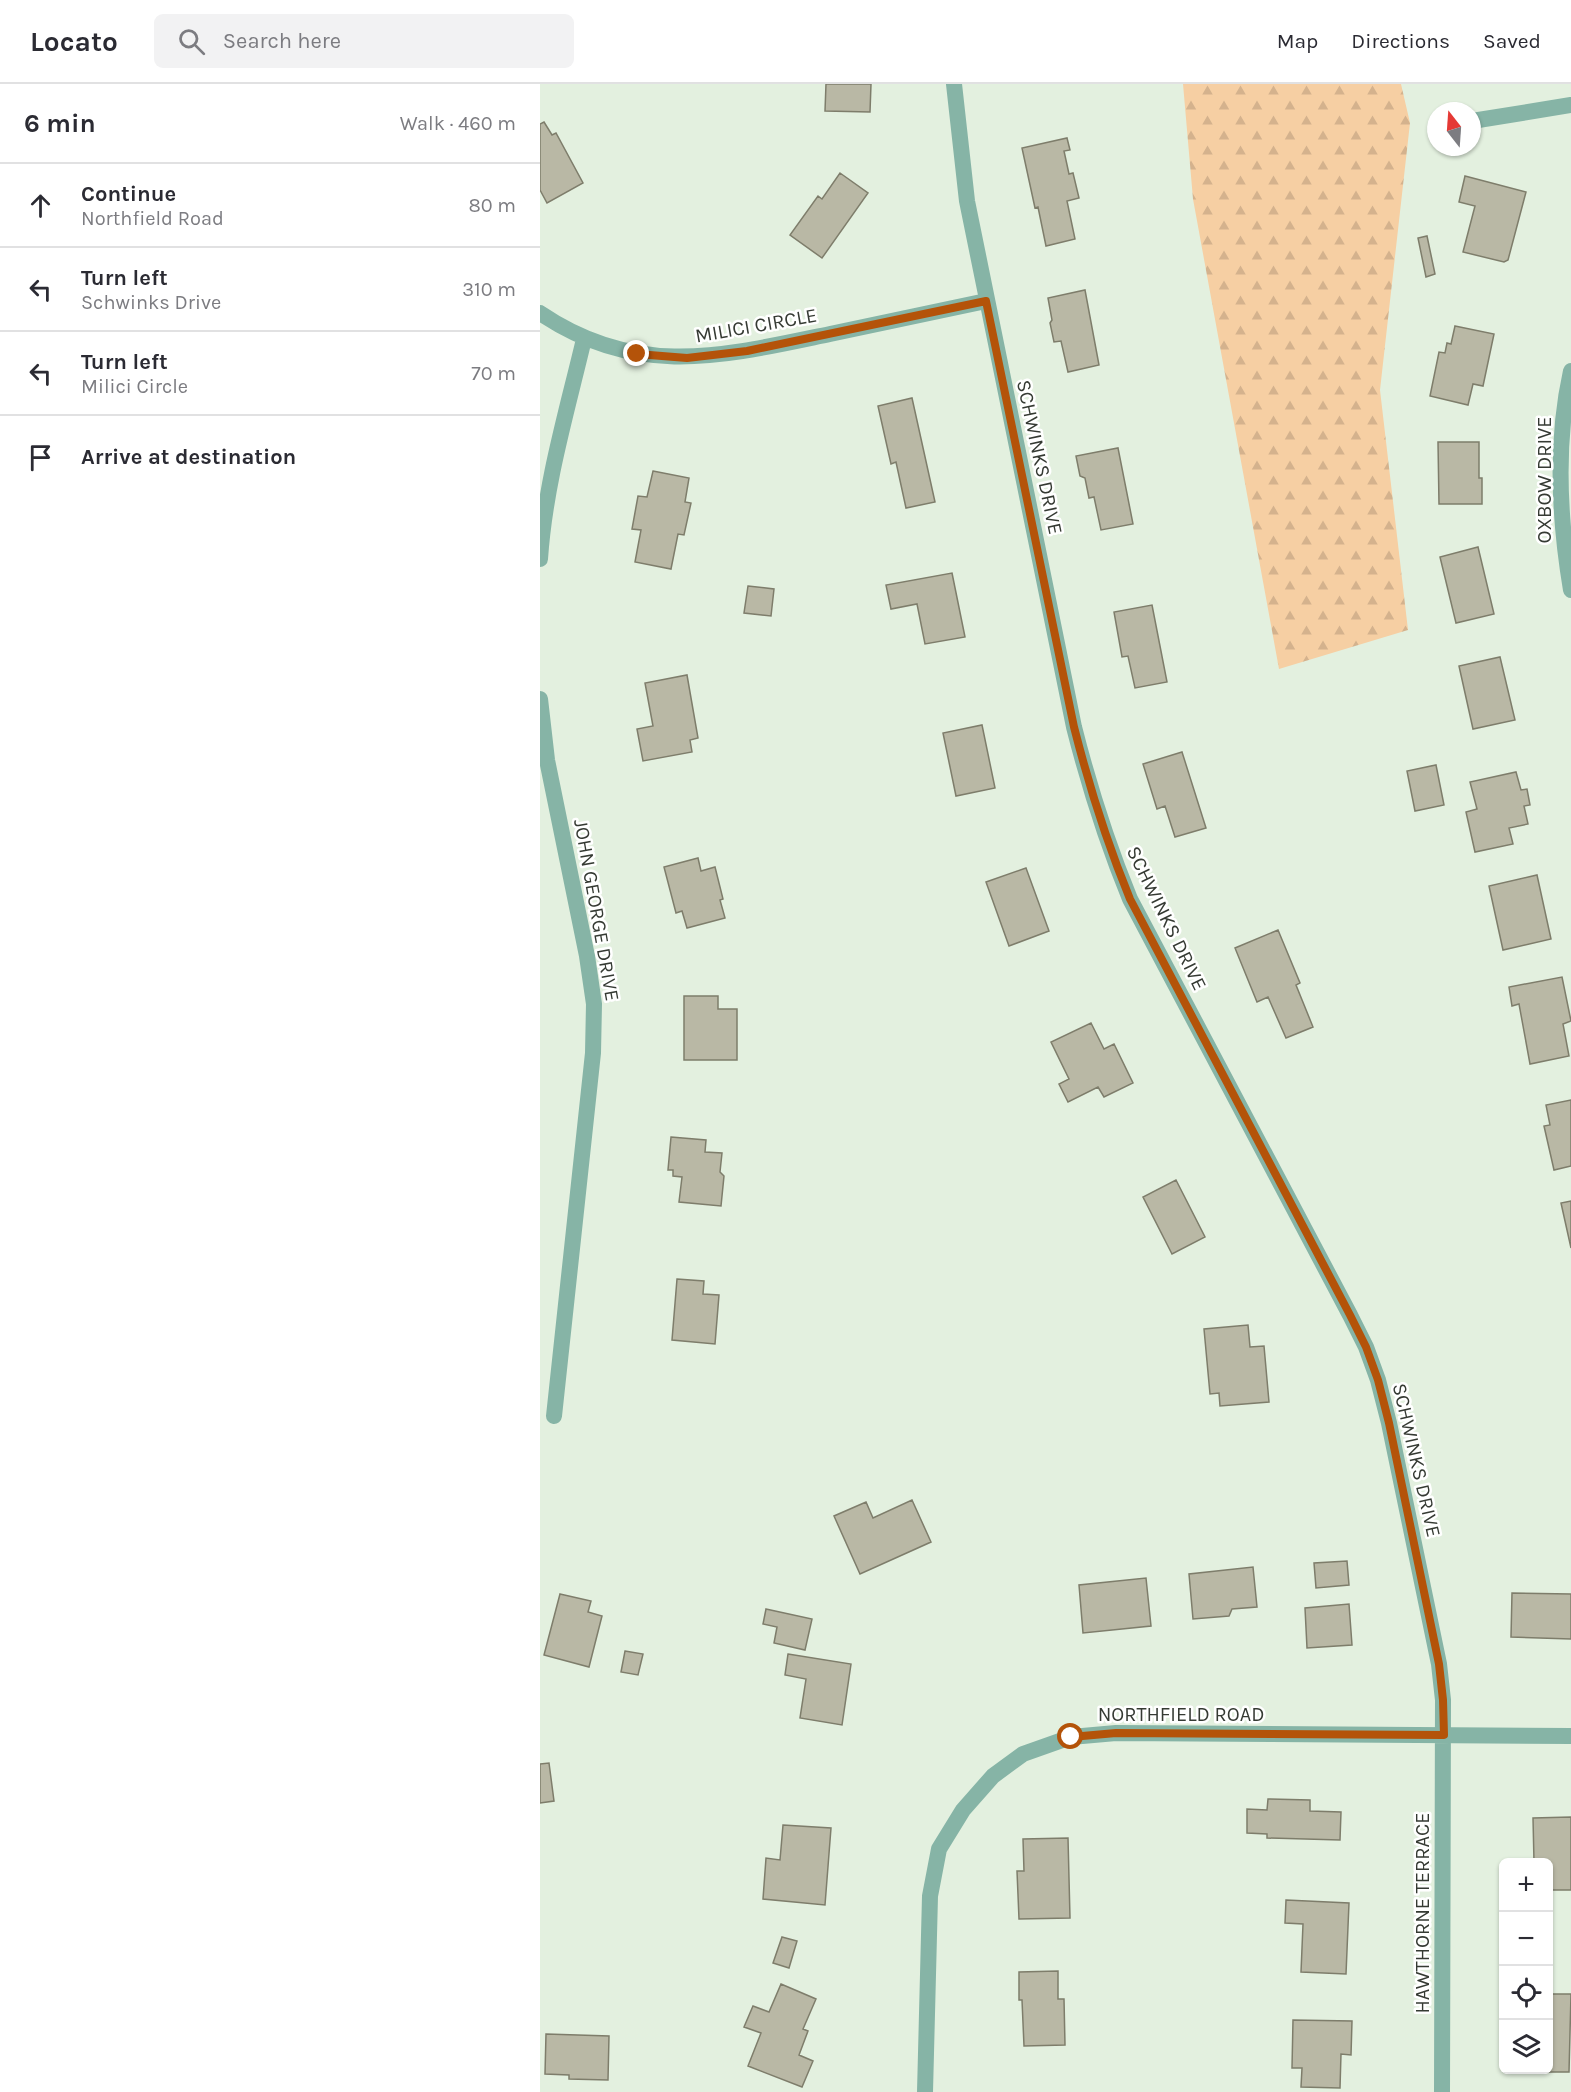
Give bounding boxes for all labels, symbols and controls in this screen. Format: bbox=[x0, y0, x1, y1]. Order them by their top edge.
search box bbox=[154, 14, 574, 68]
text: Locato bbox=[30, 25, 118, 58]
icon: search bbox=[175, 25, 208, 58]
text: Search here bbox=[223, 28, 341, 54]
text: Map bbox=[1277, 29, 1318, 53]
text: Directions bbox=[1351, 29, 1450, 53]
text: Saved bbox=[1483, 29, 1541, 53]
north arrow bbox=[1427, 102, 1481, 156]
text: 6 min bbox=[24, 108, 96, 139]
text: Walk · 460 m bbox=[400, 112, 516, 135]
text: Continue bbox=[81, 181, 176, 207]
icon: ahead bbox=[24, 189, 57, 222]
text: 80 m bbox=[468, 194, 516, 217]
text: Northfield Road bbox=[81, 207, 224, 230]
text: Turn left bbox=[81, 265, 168, 291]
icon: left bbox=[24, 273, 57, 306]
text: 310 m bbox=[462, 278, 516, 301]
text: Schwinks Drive bbox=[81, 291, 221, 314]
street label: MILICI CIRCLE bbox=[693, 303, 819, 348]
route end bbox=[623, 340, 649, 366]
text: Turn left bbox=[81, 349, 168, 375]
icon: left bbox=[24, 357, 57, 390]
text: 70 m bbox=[471, 362, 516, 385]
text: Milici Circle bbox=[81, 375, 188, 398]
street label: SCHWINKS DRIVE bbox=[1012, 378, 1067, 536]
street label: OXBOW DRIVE bbox=[1533, 416, 1556, 544]
icon: arrive bbox=[24, 441, 57, 474]
text: Arrive at destination bbox=[81, 444, 296, 470]
street label: JOHN GEORGE DRIVE bbox=[569, 817, 624, 1003]
street label: SCHWINKS DRIVE bbox=[1122, 842, 1211, 994]
street label: SCHWINKS DRIVE bbox=[1388, 1381, 1445, 1539]
street label: NORTHFIELD ROAD bbox=[1098, 1703, 1264, 1726]
route start bbox=[1057, 1723, 1083, 1749]
street label: HAWTHORNE TERRACE bbox=[1411, 1812, 1434, 2014]
map controls bbox=[1499, 1858, 1553, 2074]
button: + bbox=[1499, 1858, 1553, 1912]
button: − bbox=[1499, 1912, 1553, 1966]
button: locate bbox=[1499, 1966, 1553, 2020]
button: layers bbox=[1499, 2020, 1553, 2074]

